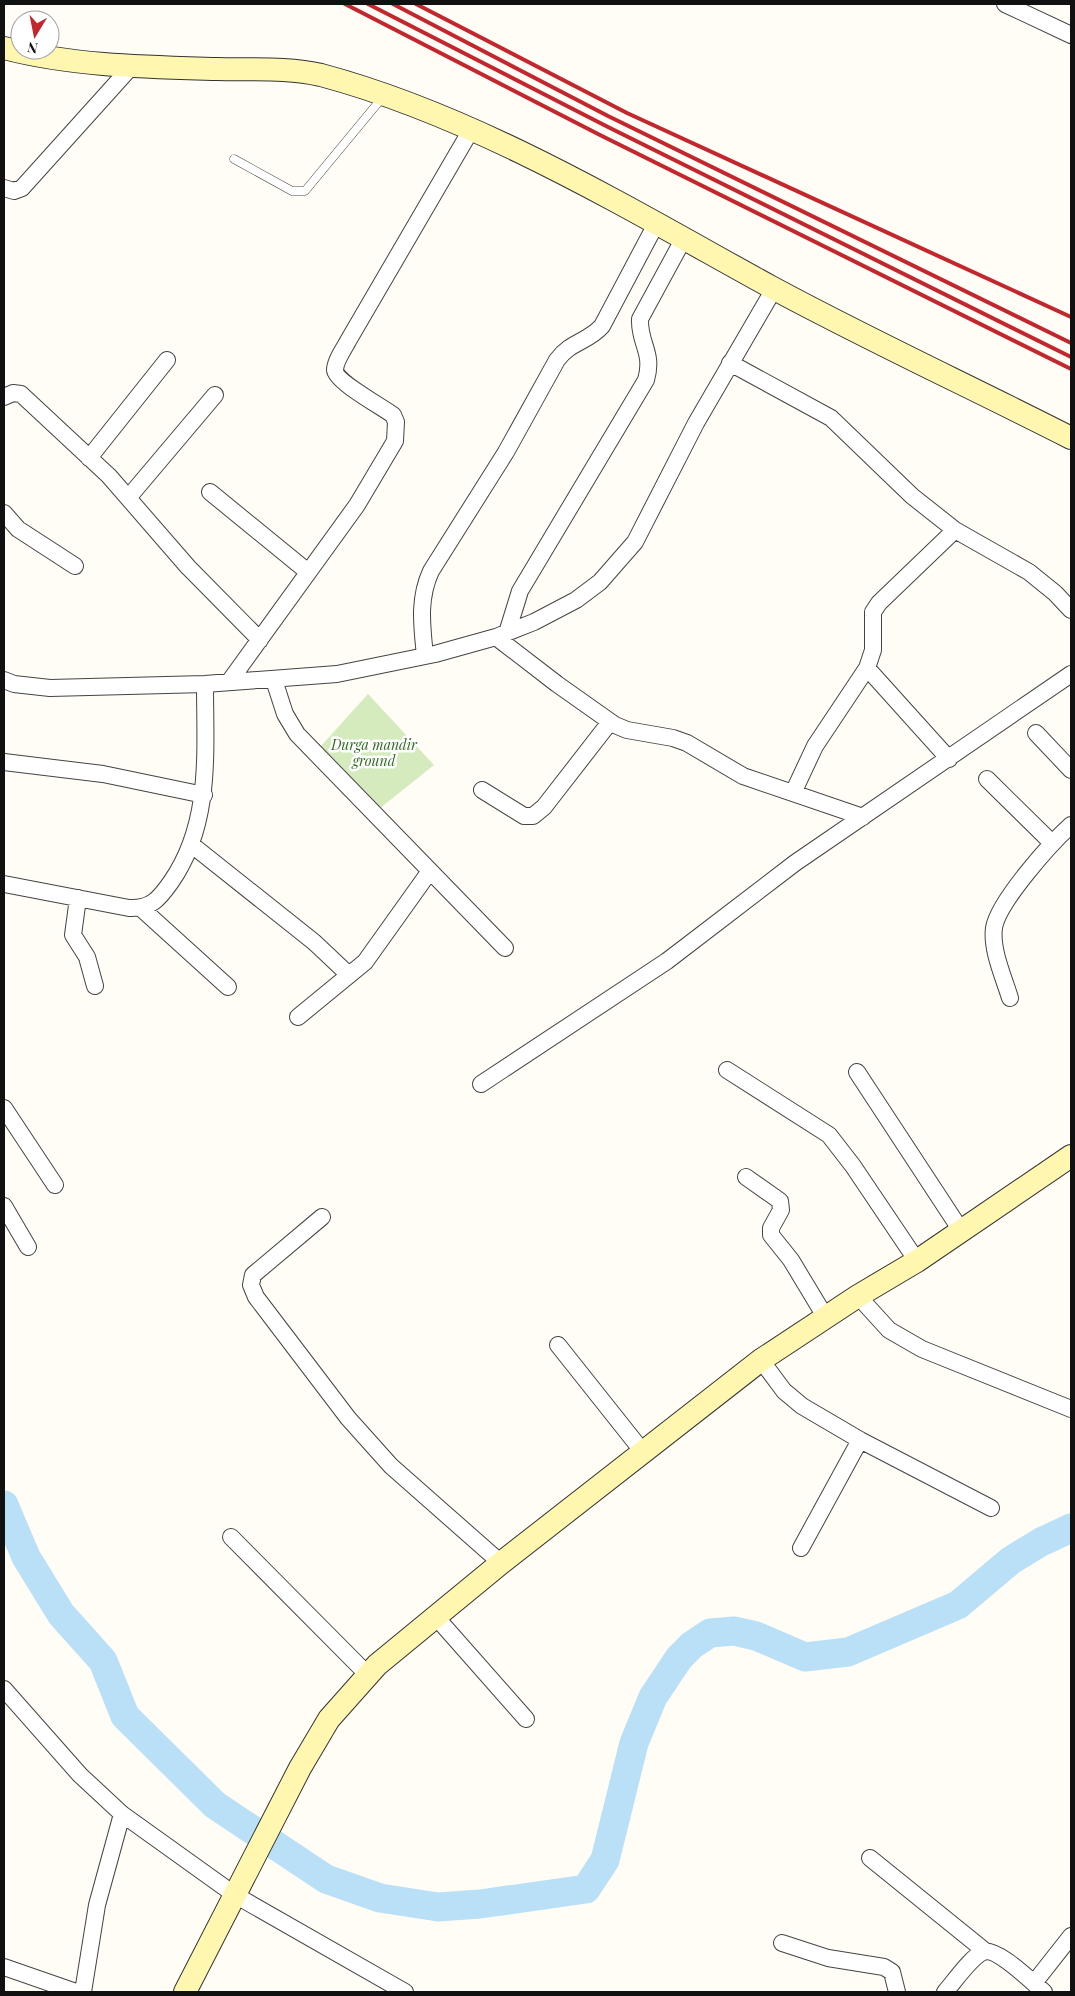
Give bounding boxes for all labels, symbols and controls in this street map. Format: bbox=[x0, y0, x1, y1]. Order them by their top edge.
north arrow bbox=[10, 10, 60, 60]
text: N bbox=[26, 38, 39, 59]
park label: Durga mandir ground bbox=[330, 735, 418, 770]

